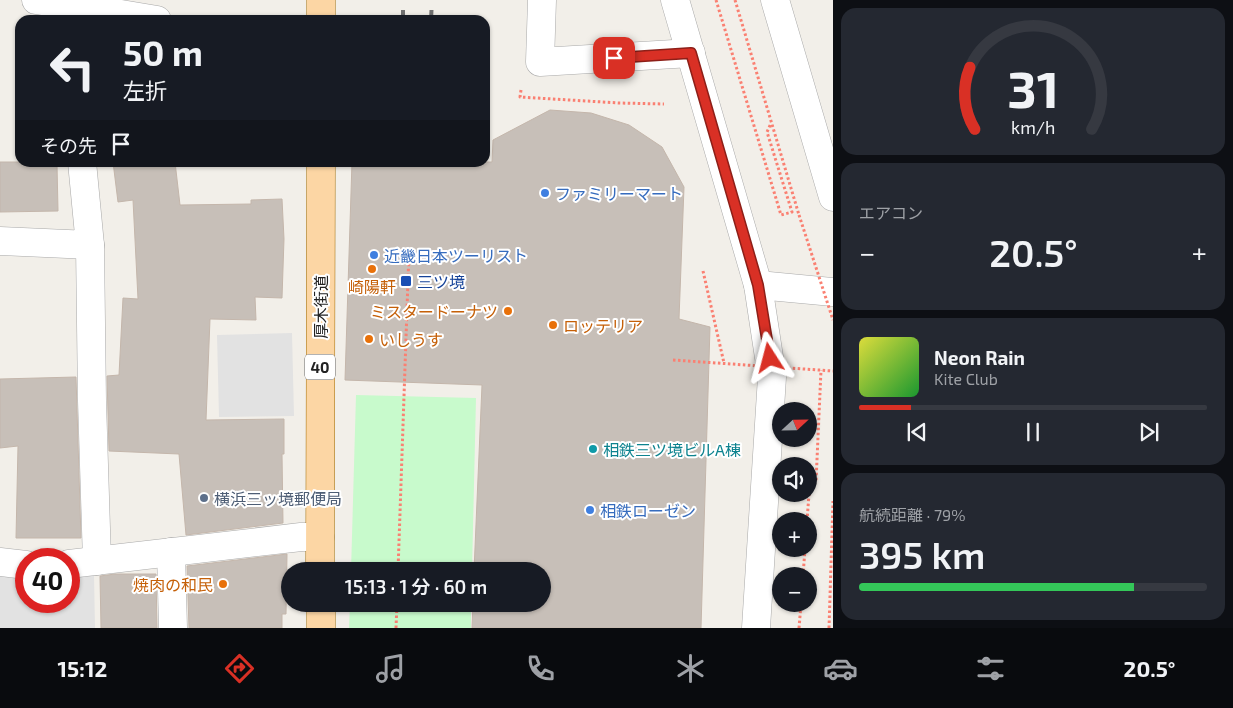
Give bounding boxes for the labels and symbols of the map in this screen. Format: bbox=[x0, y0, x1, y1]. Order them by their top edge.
pin bbox=[593, 37, 635, 79]
place label: ファミリーマート bbox=[555, 184, 683, 203]
marker: ファミリーマート bbox=[539, 187, 551, 199]
place label: 近畿日本ツーリスト bbox=[384, 246, 528, 265]
marker: 近畿日本ツーリスト bbox=[368, 249, 380, 261]
marker: 崎陽軒 bbox=[366, 263, 378, 275]
place label: 三ツ境 bbox=[417, 272, 465, 291]
marker: 三ツ境 bbox=[399, 274, 413, 288]
street label: 厚木街道 bbox=[311, 275, 330, 339]
place label: 崎陽軒 bbox=[348, 277, 396, 296]
place label: ミスタードーナツ bbox=[370, 302, 498, 321]
marker: ミスタードーナツ bbox=[502, 305, 514, 317]
place label: ロッテリア bbox=[563, 316, 643, 335]
marker: ロッテリア bbox=[547, 319, 559, 331]
place label: いしうす bbox=[379, 330, 443, 349]
position arrow bbox=[743, 331, 795, 383]
marker: いしうす bbox=[363, 333, 375, 345]
road number: 40 bbox=[305, 354, 335, 380]
north arrow bbox=[772, 402, 818, 448]
place label: 相鉄三ツ境ビルA棟 bbox=[603, 440, 741, 459]
marker: 相鉄三ツ境ビルA棟 bbox=[587, 443, 599, 455]
place label: 横浜三ッ境郵便局 bbox=[214, 489, 342, 508]
marker: 横浜三ッ境郵便局 bbox=[198, 492, 210, 504]
place label: 相鉄ローゼン bbox=[600, 501, 696, 520]
marker: 相鉄ローゼン bbox=[584, 504, 596, 516]
speed limit sign: 40 bbox=[15, 548, 80, 613]
place label: 焼肉の和民 bbox=[133, 575, 213, 594]
marker: 焼肉の和民 bbox=[217, 578, 229, 590]

